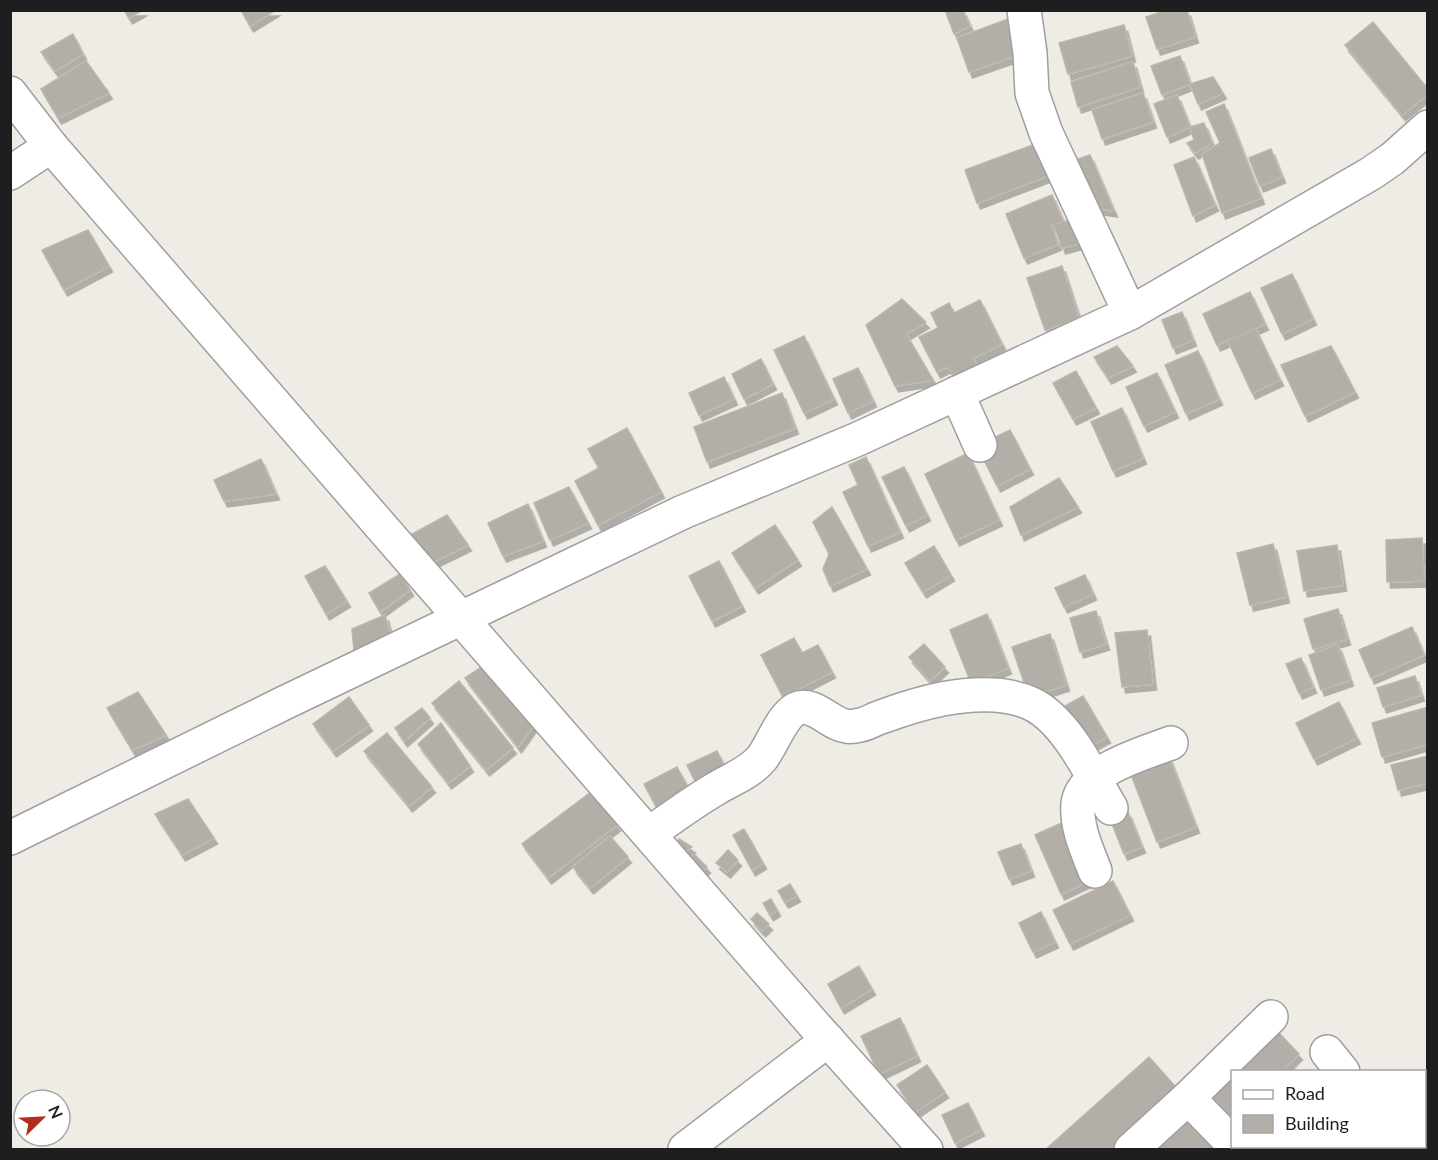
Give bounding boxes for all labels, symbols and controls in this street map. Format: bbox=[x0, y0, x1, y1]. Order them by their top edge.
legend bbox=[1231, 1070, 1426, 1148]
text: Road bbox=[1285, 1082, 1325, 1104]
north arrow bbox=[12, 1088, 72, 1148]
text: N bbox=[45, 1102, 67, 1121]
text: Building bbox=[1285, 1112, 1349, 1134]

